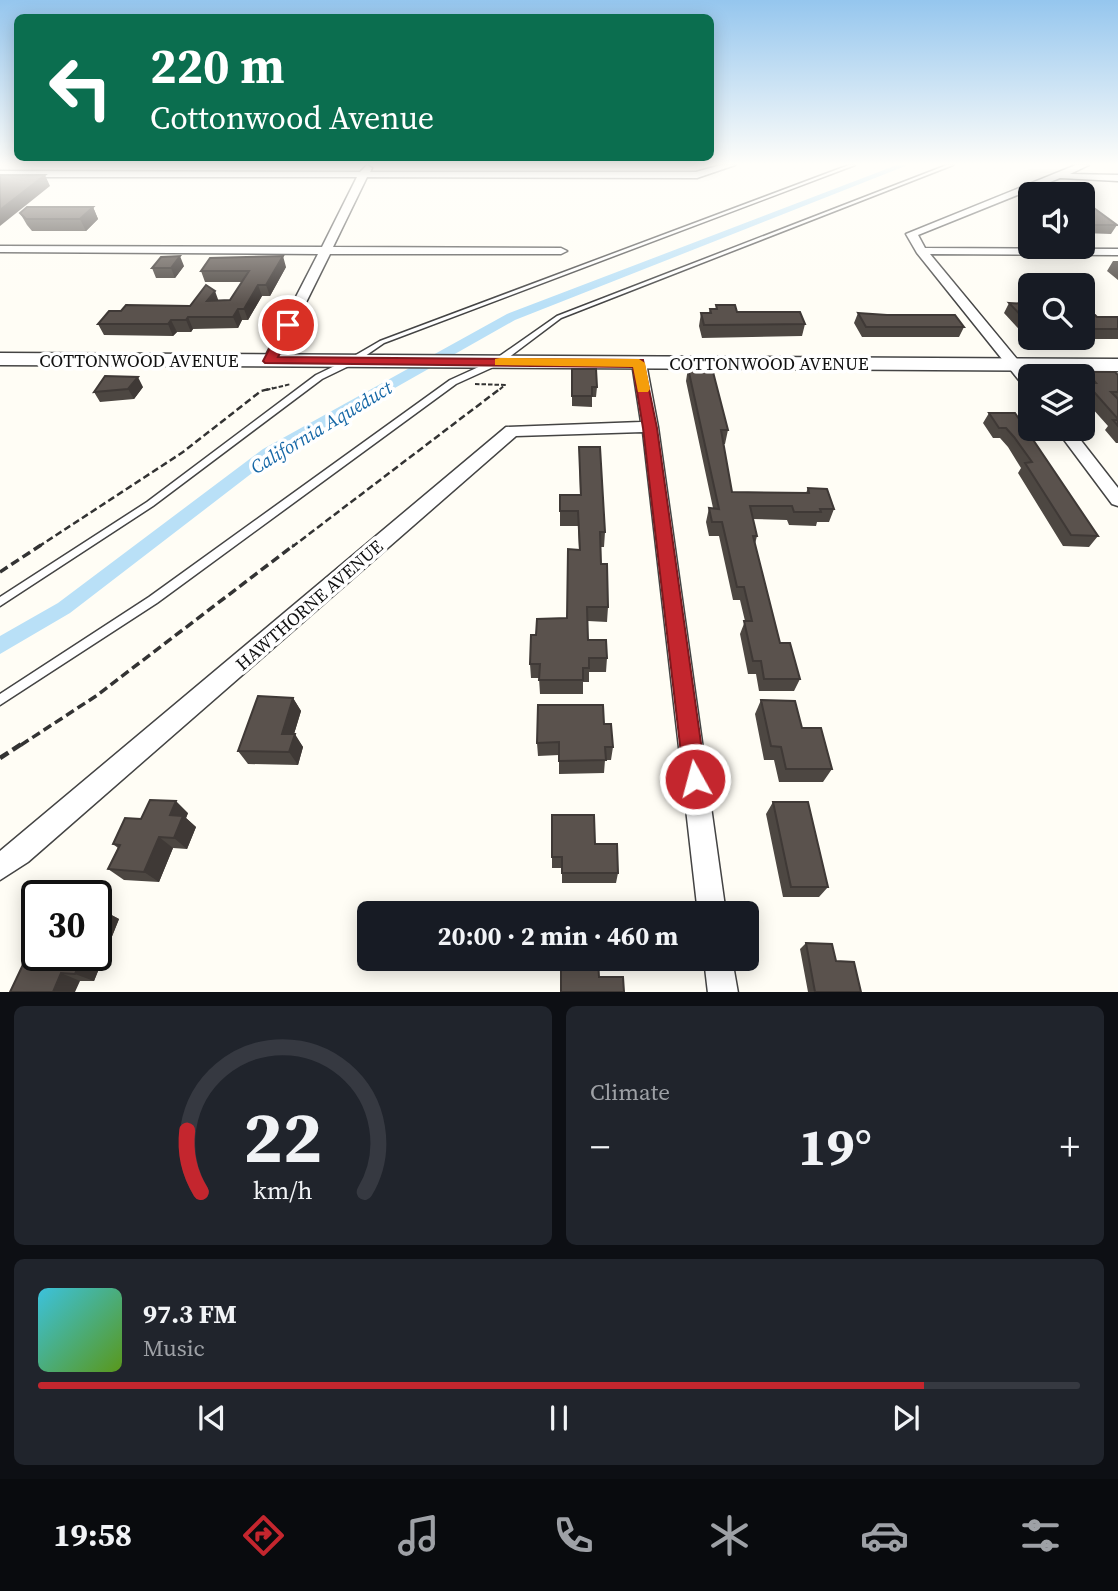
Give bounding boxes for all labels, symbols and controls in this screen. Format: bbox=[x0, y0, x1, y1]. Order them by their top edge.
text: 220 m bbox=[150, 32, 285, 99]
icon: left bbox=[35, 42, 126, 133]
text: Cottonwood Avenue bbox=[150, 96, 434, 140]
map controls bbox=[1018, 182, 1095, 441]
button: sound bbox=[1018, 182, 1095, 259]
button: search bbox=[1018, 273, 1095, 350]
pin bbox=[258, 295, 318, 355]
icon: arrive bbox=[269, 306, 307, 344]
street label: COTTONWOOD AVENUE bbox=[39, 348, 239, 373]
street label: COTTONWOOD AVENUE bbox=[669, 351, 869, 376]
button: layers bbox=[1018, 364, 1095, 441]
water label: California Aqueduct bbox=[245, 374, 397, 480]
street label: HAWTHORNE AVENUE bbox=[230, 534, 388, 676]
position arrow bbox=[658, 742, 732, 816]
speed limit sign: 30 bbox=[21, 880, 112, 971]
text: 20:00 · 2 min · 460 m bbox=[438, 918, 678, 954]
text: Climate bbox=[590, 1076, 670, 1108]
text: 22 bbox=[244, 1087, 322, 1186]
text: 19° bbox=[798, 1111, 872, 1182]
text: − bbox=[590, 1121, 610, 1173]
text: + bbox=[1060, 1121, 1080, 1173]
text: km/h bbox=[253, 1172, 313, 1206]
text: 97.3 FM bbox=[143, 1296, 237, 1332]
text: Music bbox=[143, 1332, 205, 1364]
icon: previous bbox=[193, 1399, 231, 1437]
icon: pause bbox=[540, 1399, 578, 1437]
icon: next bbox=[887, 1399, 925, 1437]
icon: directions bbox=[239, 1511, 288, 1560]
icon: music bbox=[394, 1511, 443, 1560]
icon: phone bbox=[549, 1511, 598, 1560]
icon: climate bbox=[705, 1511, 754, 1560]
icon: car bbox=[860, 1511, 909, 1560]
icon: filters bbox=[1016, 1511, 1065, 1560]
text: 19:58 bbox=[53, 1513, 132, 1557]

